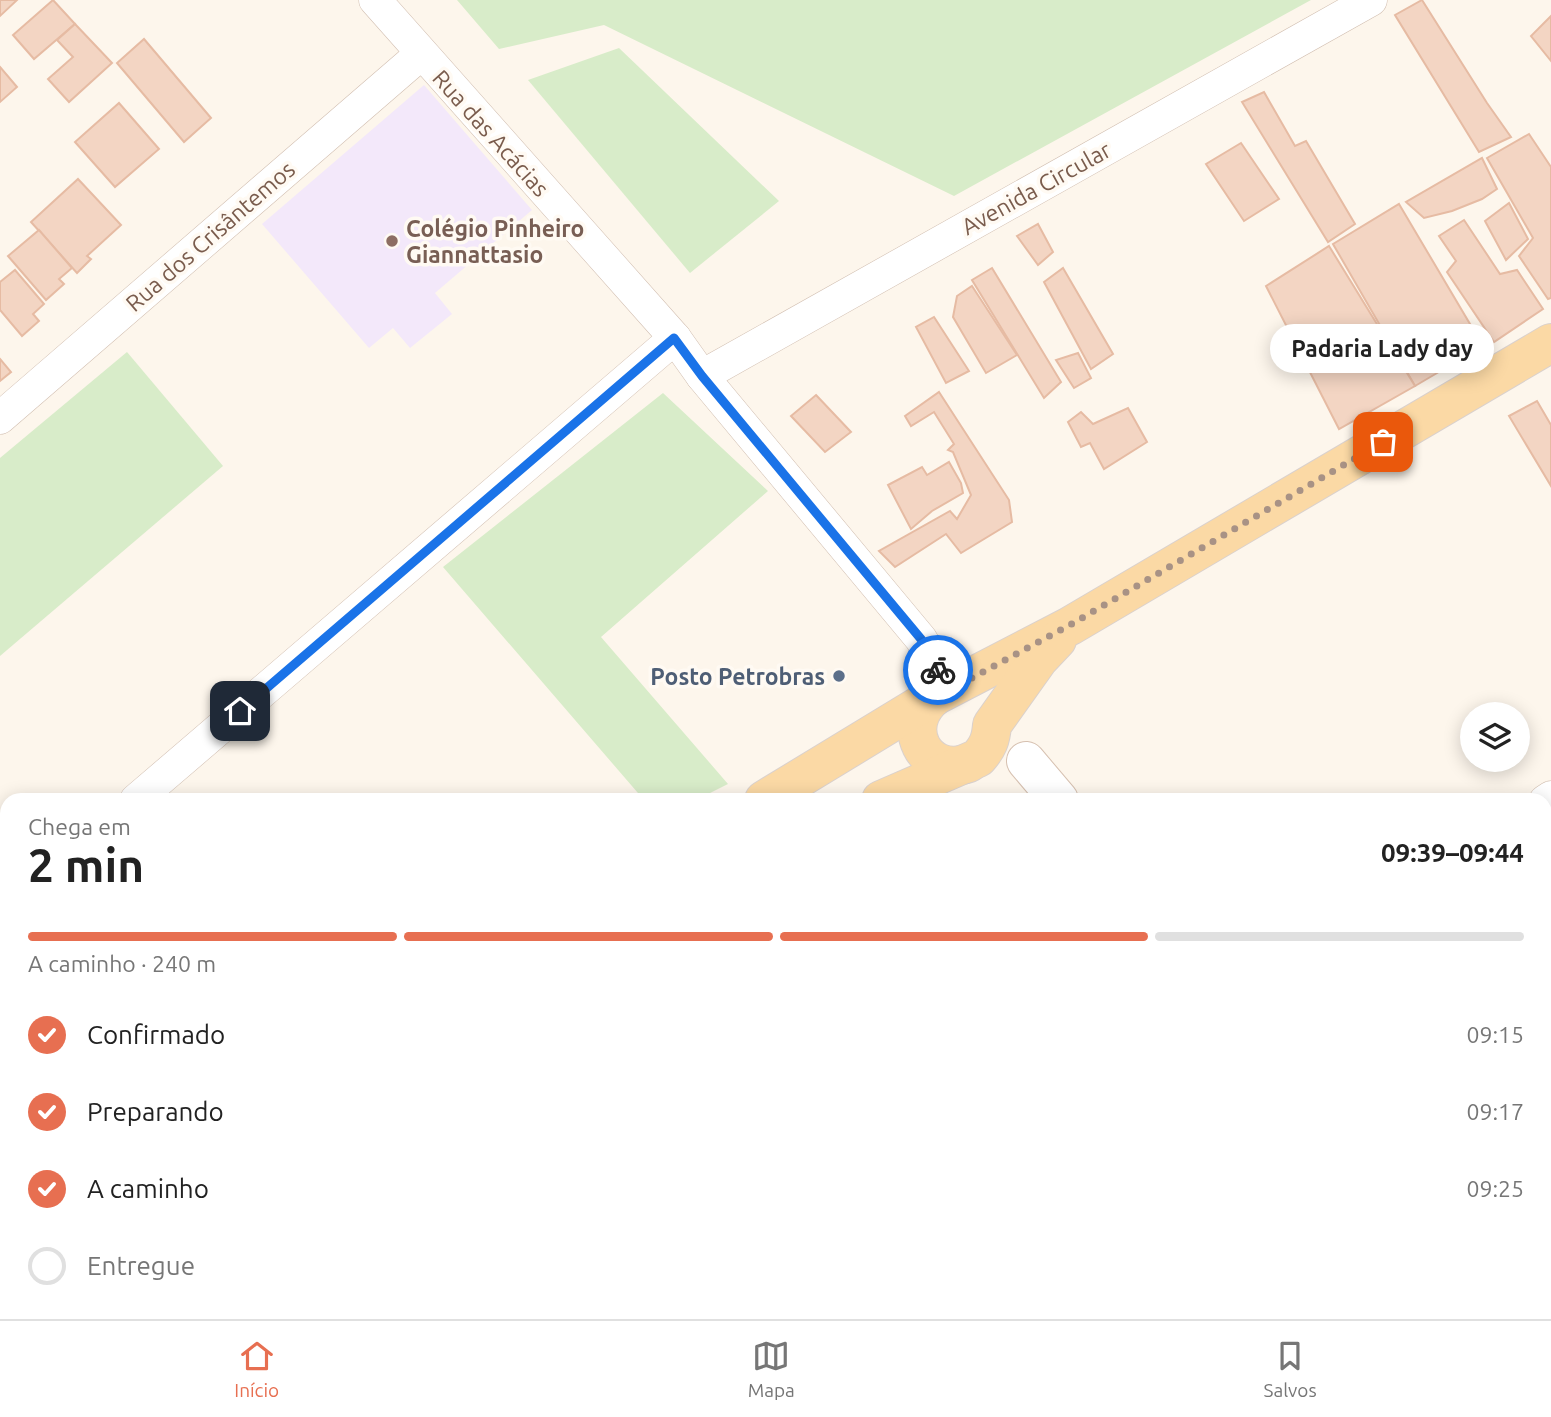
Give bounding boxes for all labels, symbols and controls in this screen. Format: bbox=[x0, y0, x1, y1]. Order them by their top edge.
street label: Rua das Acácias bbox=[428, 65, 554, 201]
street label: Avenida Circular bbox=[957, 137, 1115, 239]
street label: Rua dos Crisântemos bbox=[121, 156, 299, 316]
place label: Colégio Pinheiro Giannattasio bbox=[406, 216, 584, 267]
marker: Colégio Pinheiro Giannattasio bbox=[384, 233, 400, 249]
callout: Padaria Lady day bbox=[1271, 323, 1495, 372]
text: Padaria Lady day bbox=[1291, 336, 1473, 361]
pin bbox=[1353, 412, 1413, 472]
icon: bag bbox=[1364, 423, 1402, 461]
courier bbox=[903, 635, 973, 705]
icon: bike bbox=[919, 651, 957, 689]
place label: Posto Petrobras bbox=[650, 664, 825, 689]
marker: Posto Petrobras bbox=[831, 668, 847, 684]
pin bbox=[210, 681, 270, 741]
icon: home bbox=[221, 692, 259, 730]
map controls bbox=[1460, 702, 1530, 772]
button: layers bbox=[1460, 702, 1530, 772]
text: Chega em bbox=[28, 814, 131, 839]
text: 09:39–09:44 bbox=[1381, 838, 1524, 867]
text: 2 min bbox=[28, 839, 144, 891]
text: A caminho · 240 m bbox=[28, 951, 216, 976]
icon: check bbox=[28, 1016, 66, 1054]
text: Confirmado bbox=[87, 1020, 225, 1049]
text: 09:15 bbox=[1466, 1022, 1524, 1047]
icon: check bbox=[28, 1093, 66, 1131]
text: Preparando bbox=[87, 1097, 224, 1126]
text: 09:17 bbox=[1466, 1099, 1524, 1124]
icon: check bbox=[28, 1170, 66, 1208]
text: A caminho bbox=[87, 1174, 209, 1203]
text: 09:25 bbox=[1466, 1176, 1524, 1201]
text: Entregue bbox=[87, 1251, 195, 1280]
tab: Início bbox=[234, 1337, 279, 1401]
tab: Mapa bbox=[748, 1337, 795, 1401]
tab: Salvos bbox=[1263, 1337, 1317, 1401]

